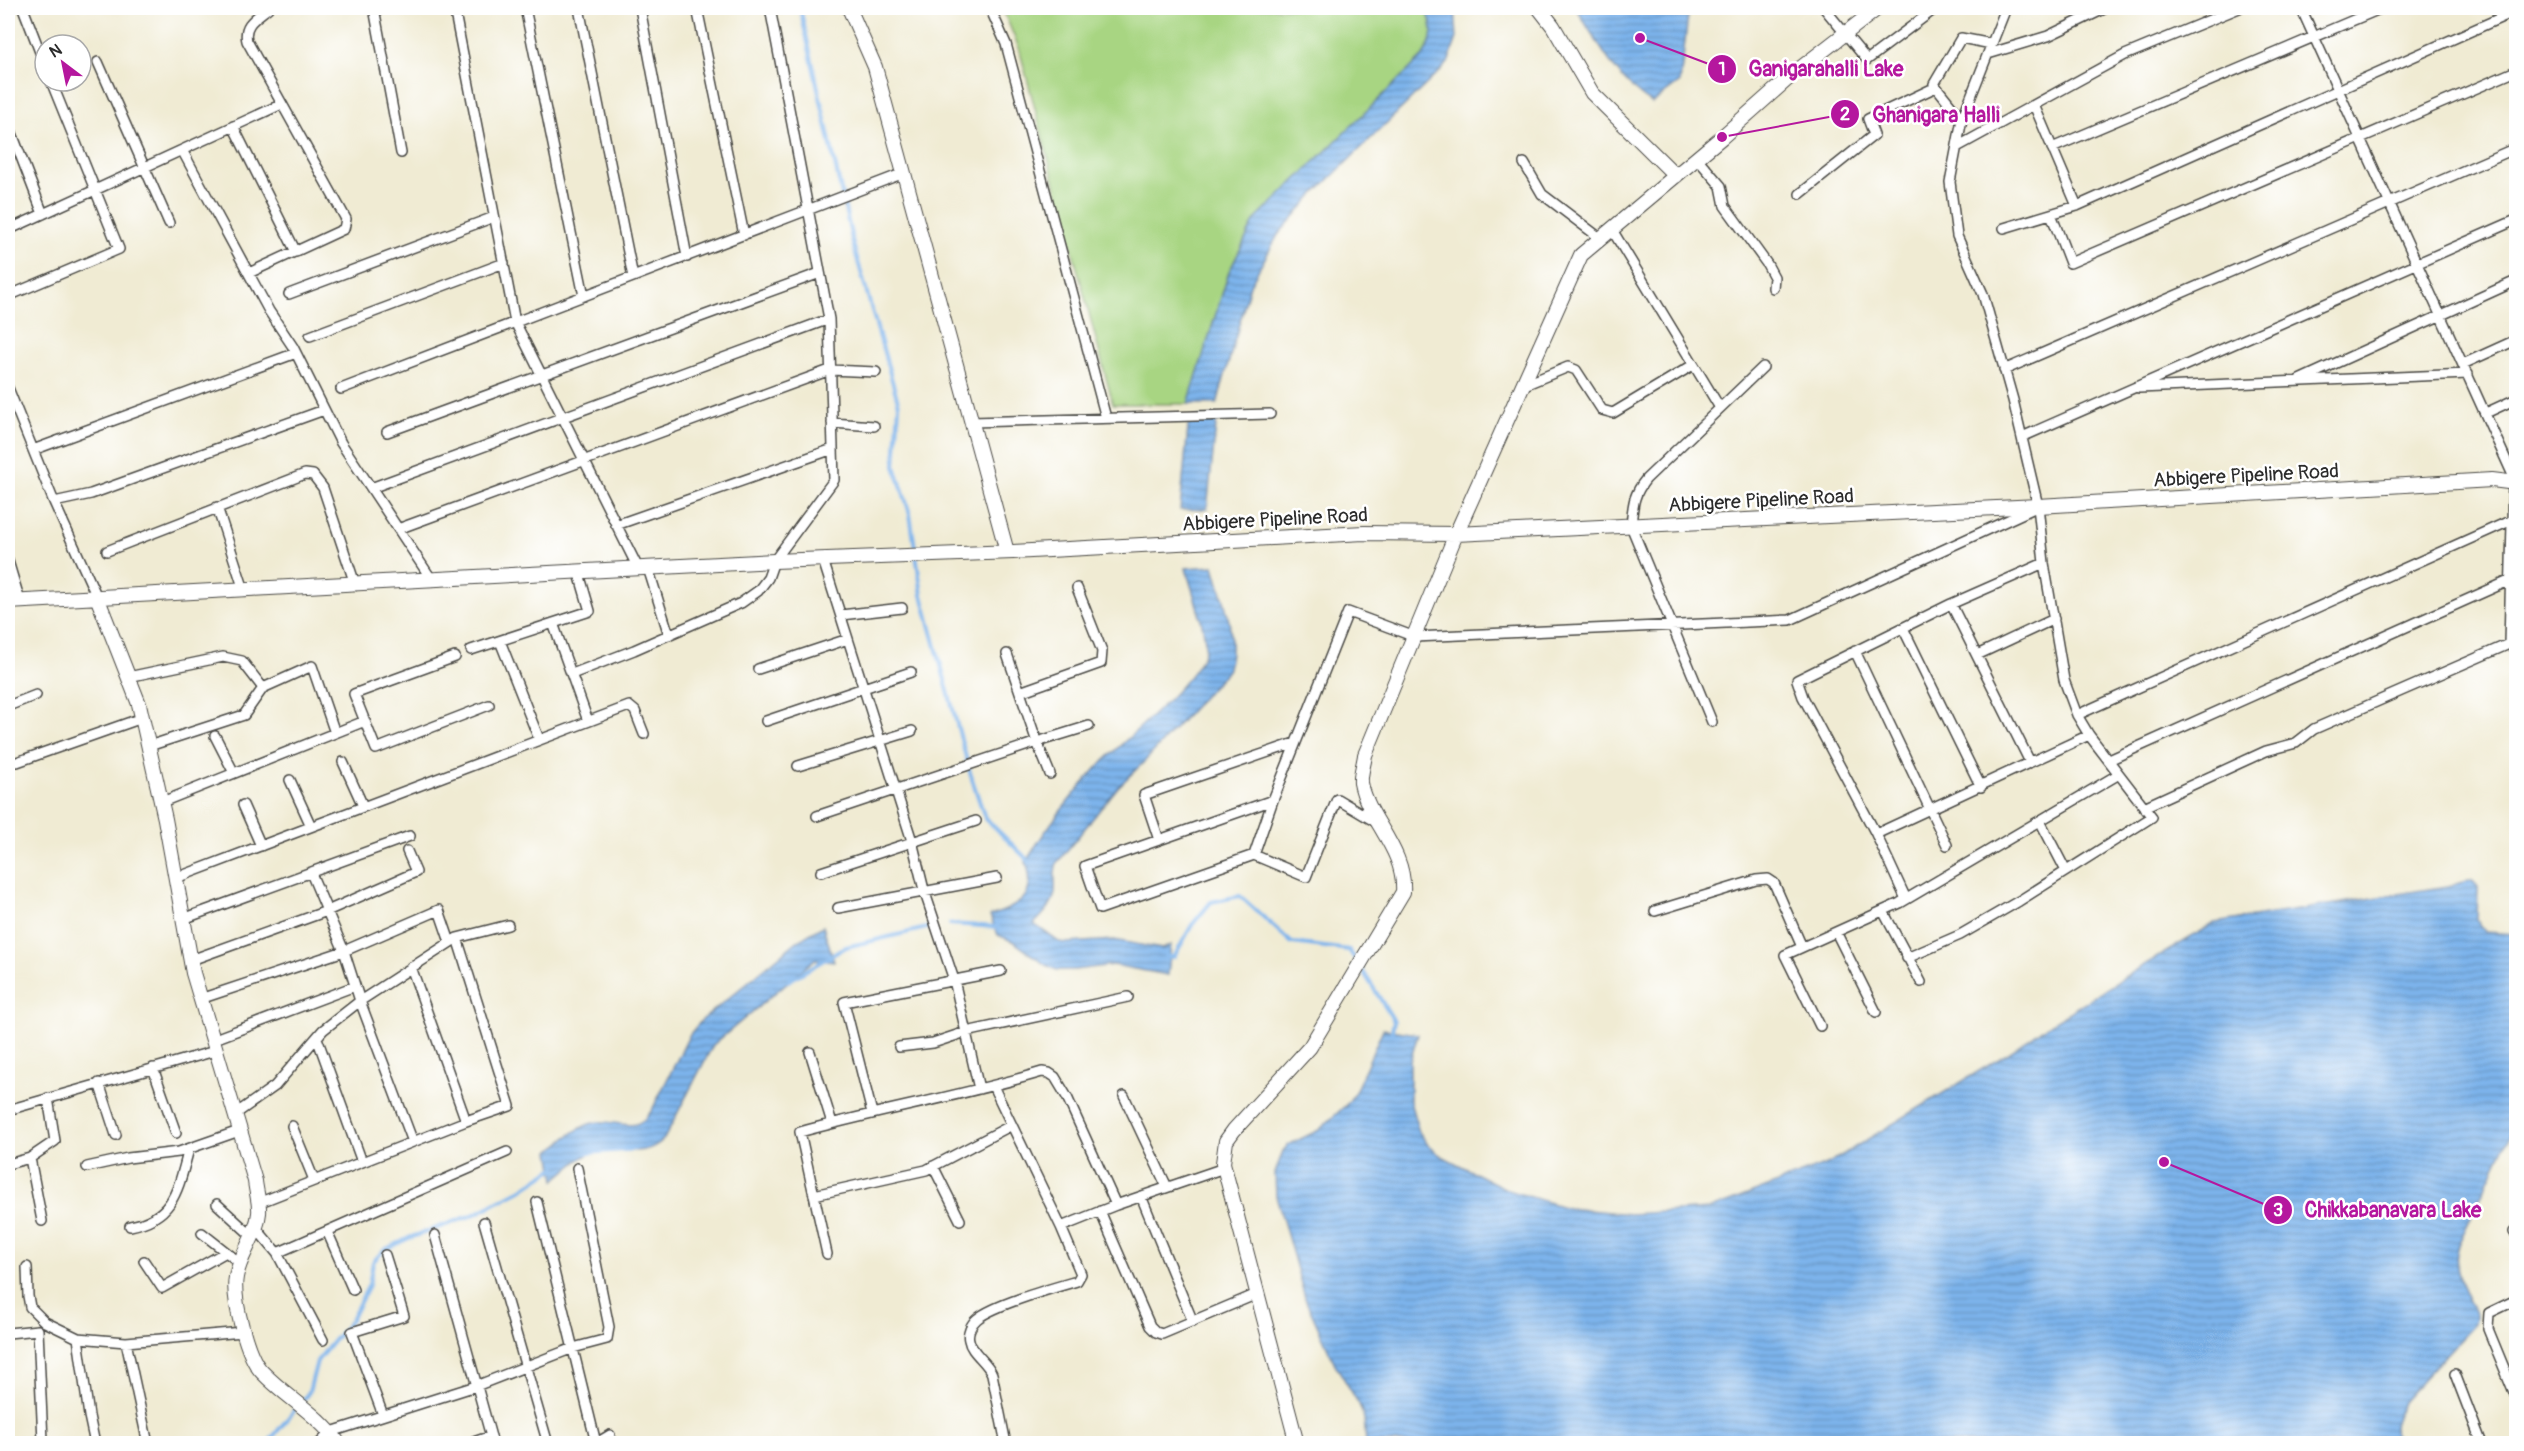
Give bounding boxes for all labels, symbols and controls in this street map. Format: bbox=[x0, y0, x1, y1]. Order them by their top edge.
north arrow bbox=[33, 33, 93, 93]
text: N bbox=[46, 40, 66, 62]
callout: Ganigarahalli Lake bbox=[1707, 49, 1916, 88]
text: Ganigarahalli Lake bbox=[1749, 56, 1904, 83]
text: 1 bbox=[1718, 58, 1726, 81]
callout: Ghanigara Halli bbox=[1830, 95, 2012, 134]
text: Ghanigara Halli bbox=[1872, 102, 2000, 129]
text: 2 bbox=[1840, 103, 1850, 126]
street label: Abbigere Pipeline Road bbox=[2152, 458, 2340, 493]
street label: Abbigere Pipeline Road bbox=[1667, 483, 1855, 518]
street label: Abbigere Pipeline Road bbox=[1181, 502, 1369, 537]
callout: Chikkabanavara Lake bbox=[2263, 1190, 2494, 1229]
text: Chikkabanavara Lake bbox=[2305, 1197, 2482, 1224]
text: 3 bbox=[2273, 1199, 2283, 1222]

